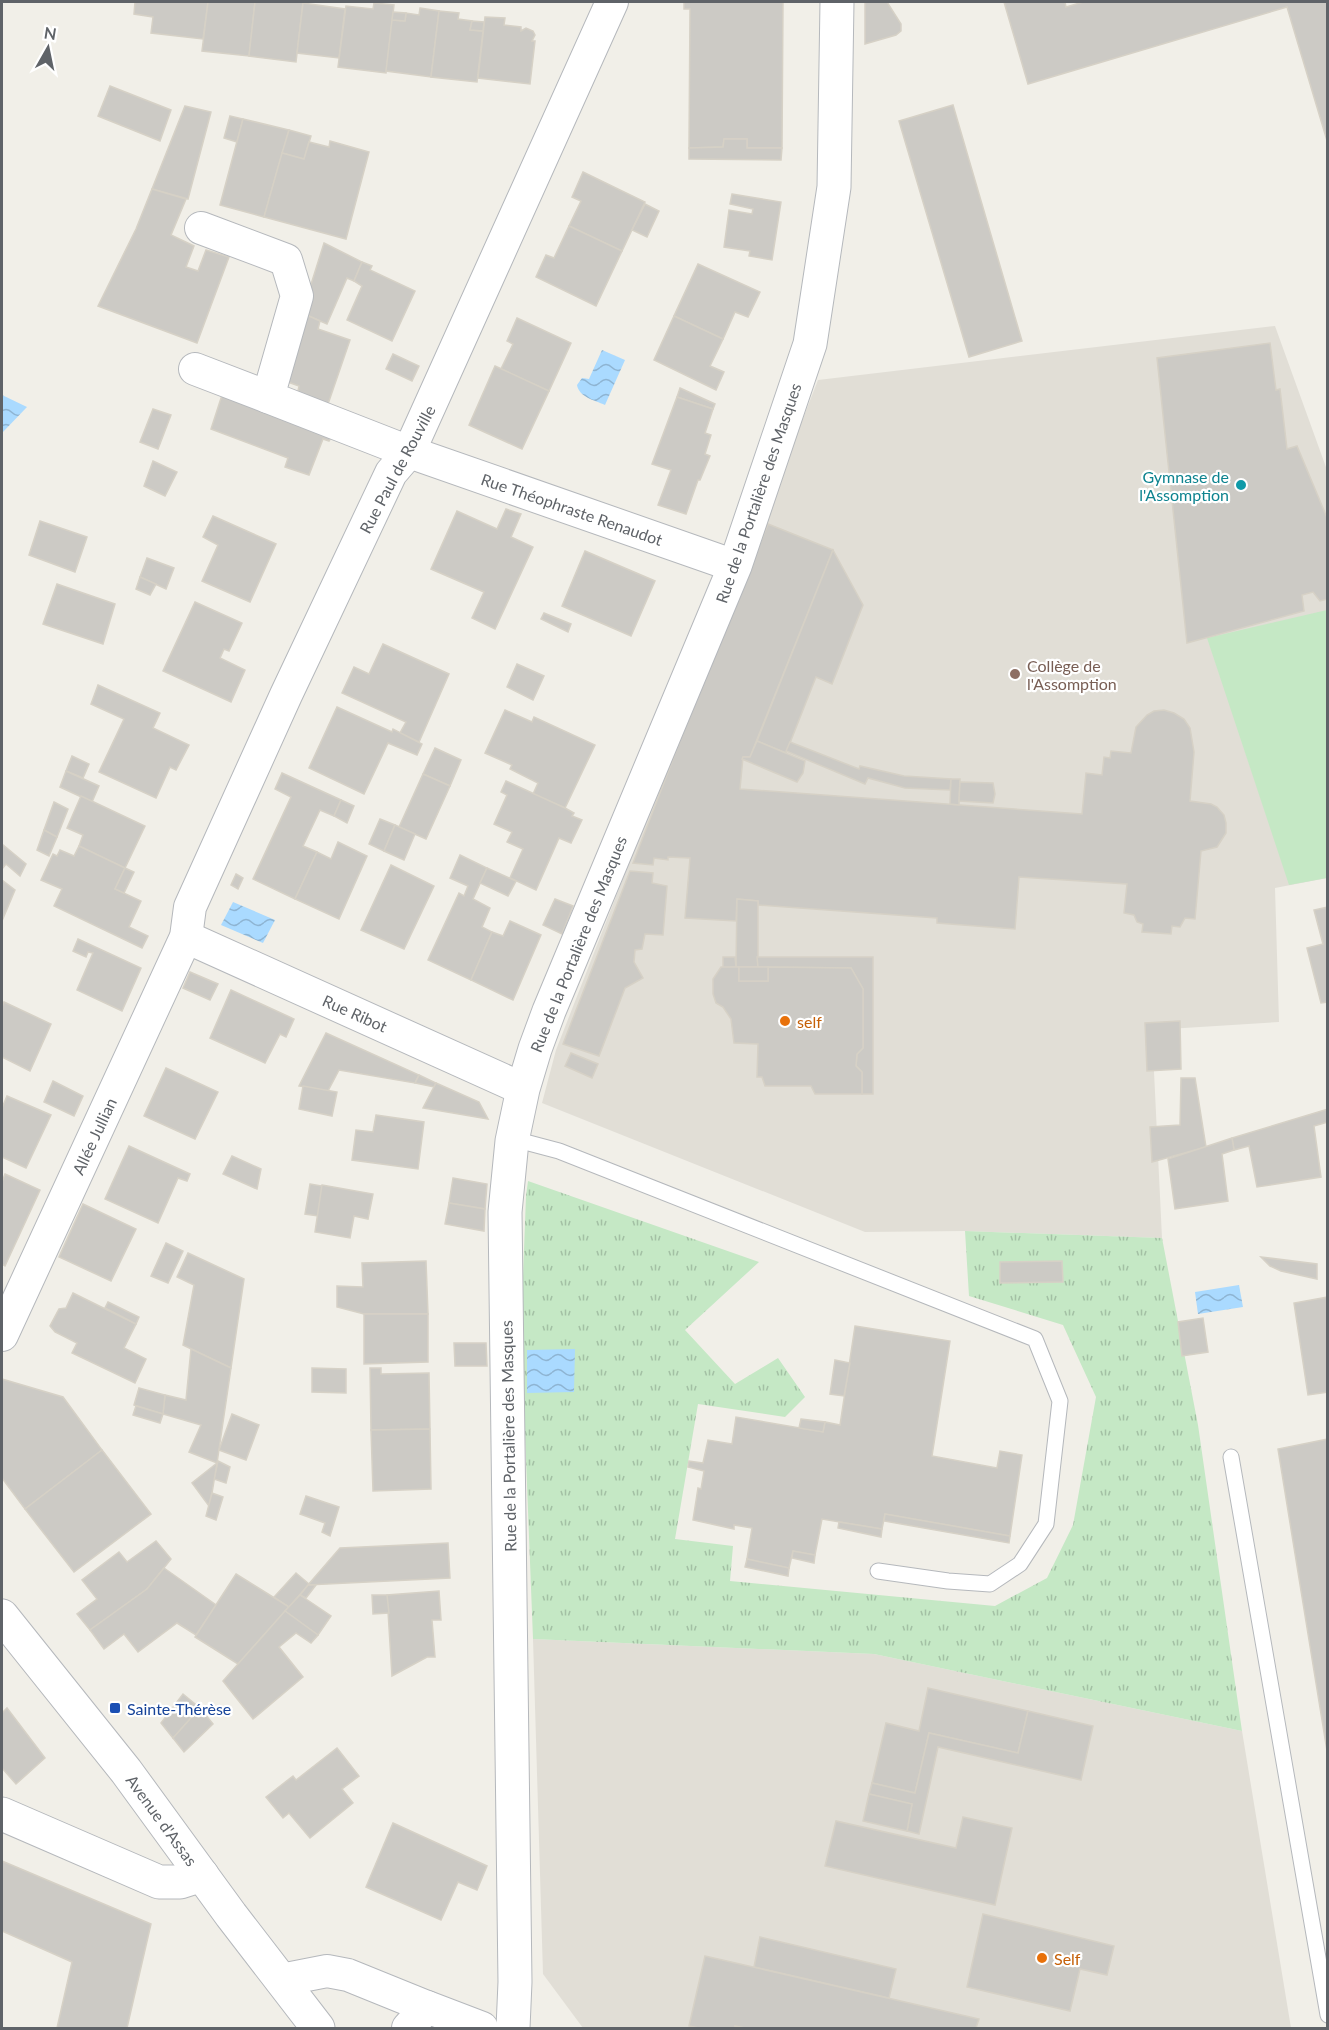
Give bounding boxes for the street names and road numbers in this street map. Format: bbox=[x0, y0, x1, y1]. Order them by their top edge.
street label: Rue de la Portalière des Masques bbox=[711, 380, 805, 606]
street label: Rue Paul de Rouville bbox=[355, 402, 439, 536]
street label: Rue Théophraste Renaudot bbox=[479, 469, 665, 549]
street label: Rue de la Portalière des Masques bbox=[526, 833, 630, 1055]
street label: Rue Ribot bbox=[320, 990, 390, 1036]
street label: Allée Jullian bbox=[68, 1095, 120, 1177]
street label: Rue de la Portalière des Masques bbox=[496, 1320, 520, 1552]
street label: Avenue d'Assas bbox=[123, 1771, 201, 1869]

